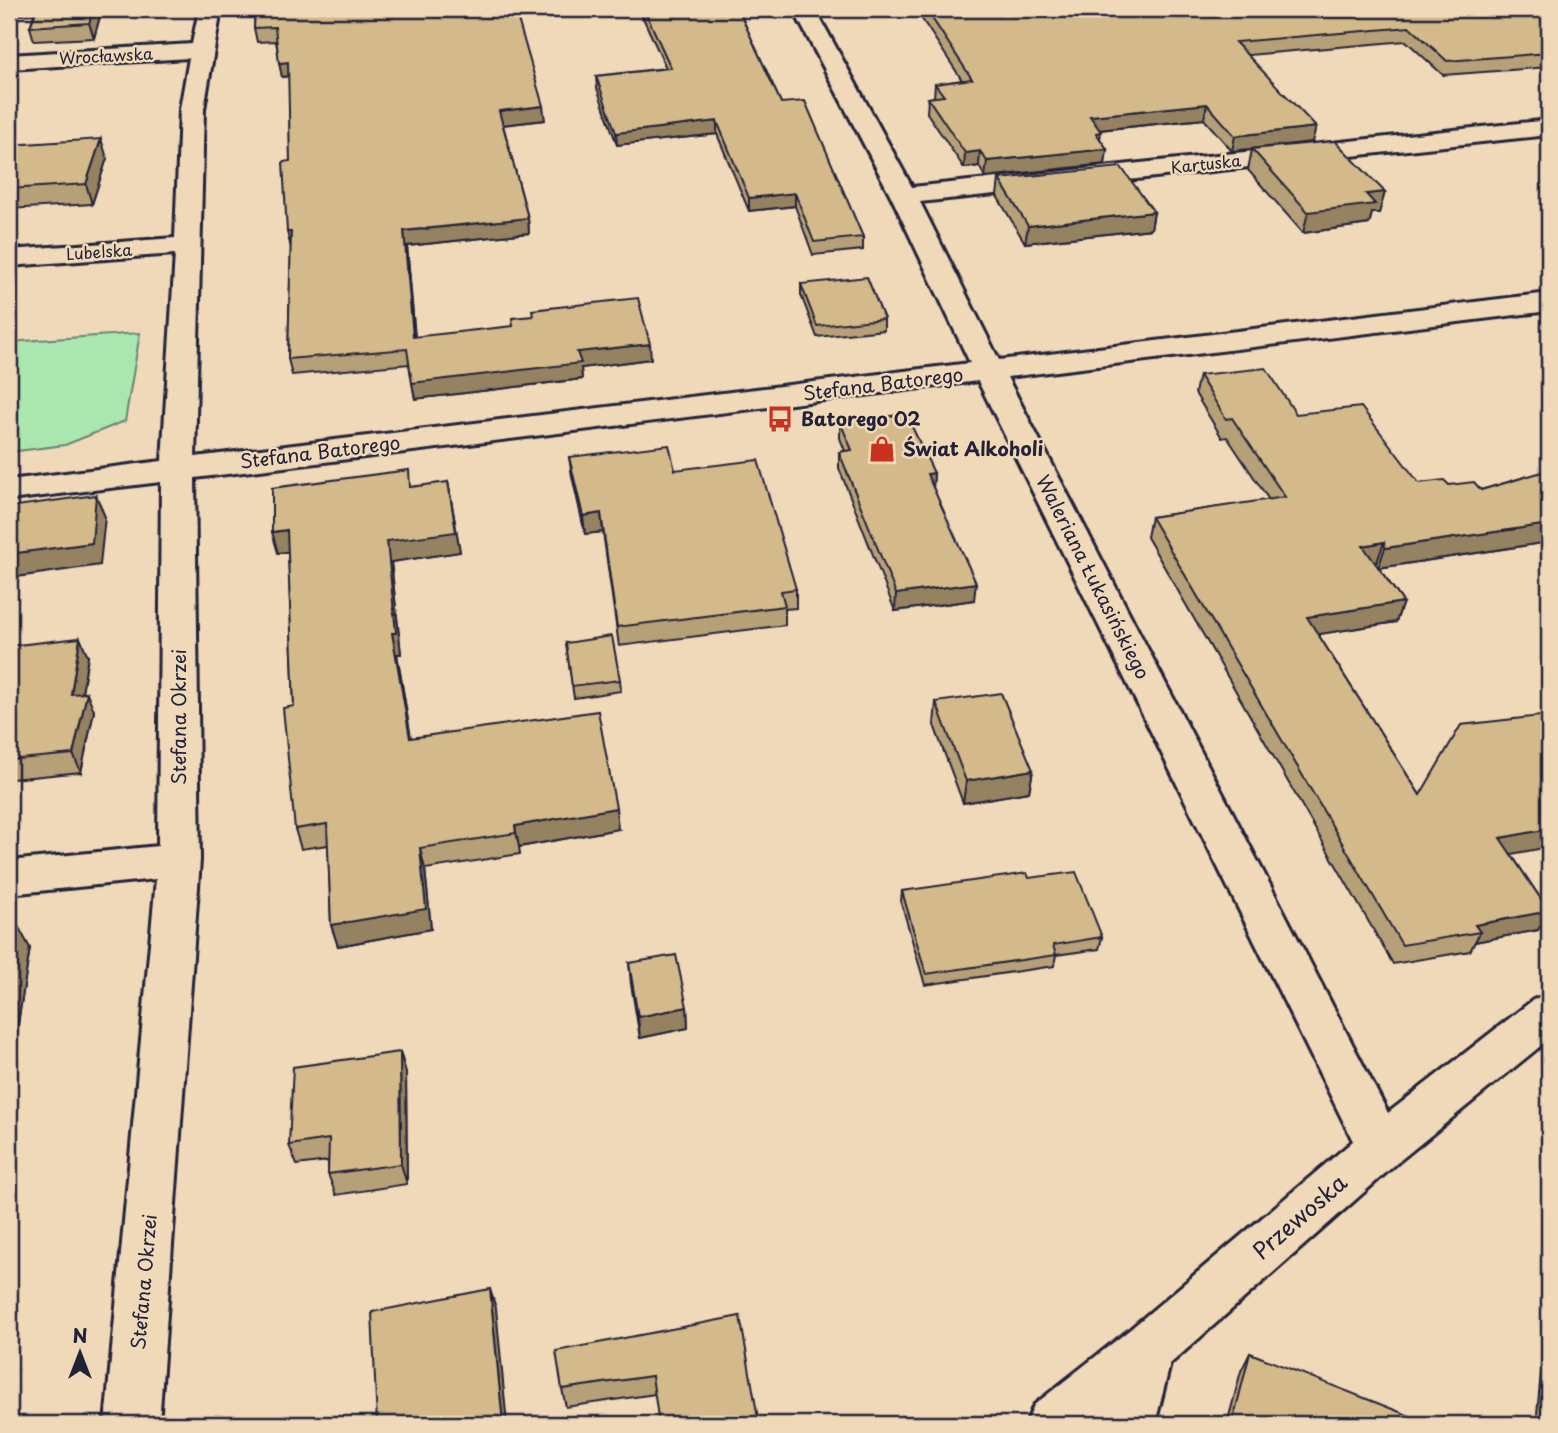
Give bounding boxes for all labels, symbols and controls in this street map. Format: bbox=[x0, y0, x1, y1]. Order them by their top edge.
street label: Wrocławska bbox=[59, 41, 153, 69]
street label: Kartuska bbox=[1170, 147, 1242, 179]
street label: Lubelska bbox=[65, 237, 133, 265]
street label: Stefana Batorego bbox=[801, 359, 965, 407]
bus stop icon: Batorego 02 bbox=[765, 404, 795, 434]
place label: Batorego 02 bbox=[801, 404, 921, 432]
street label: Stefana Batorego bbox=[238, 427, 402, 475]
shop icon: Świat Alkoholi bbox=[867, 434, 897, 464]
place label: Świat Alkoholi bbox=[903, 434, 1043, 462]
street label: Waleriana Łukasińskiego bbox=[1030, 469, 1158, 684]
street label: Stefana Okrzei bbox=[164, 649, 192, 785]
street label: Przewoska bbox=[1244, 1164, 1355, 1267]
street label: Stefana Okrzei bbox=[123, 1213, 163, 1351]
north arrow bbox=[46, 1318, 116, 1388]
text: N bbox=[72, 1321, 88, 1349]

